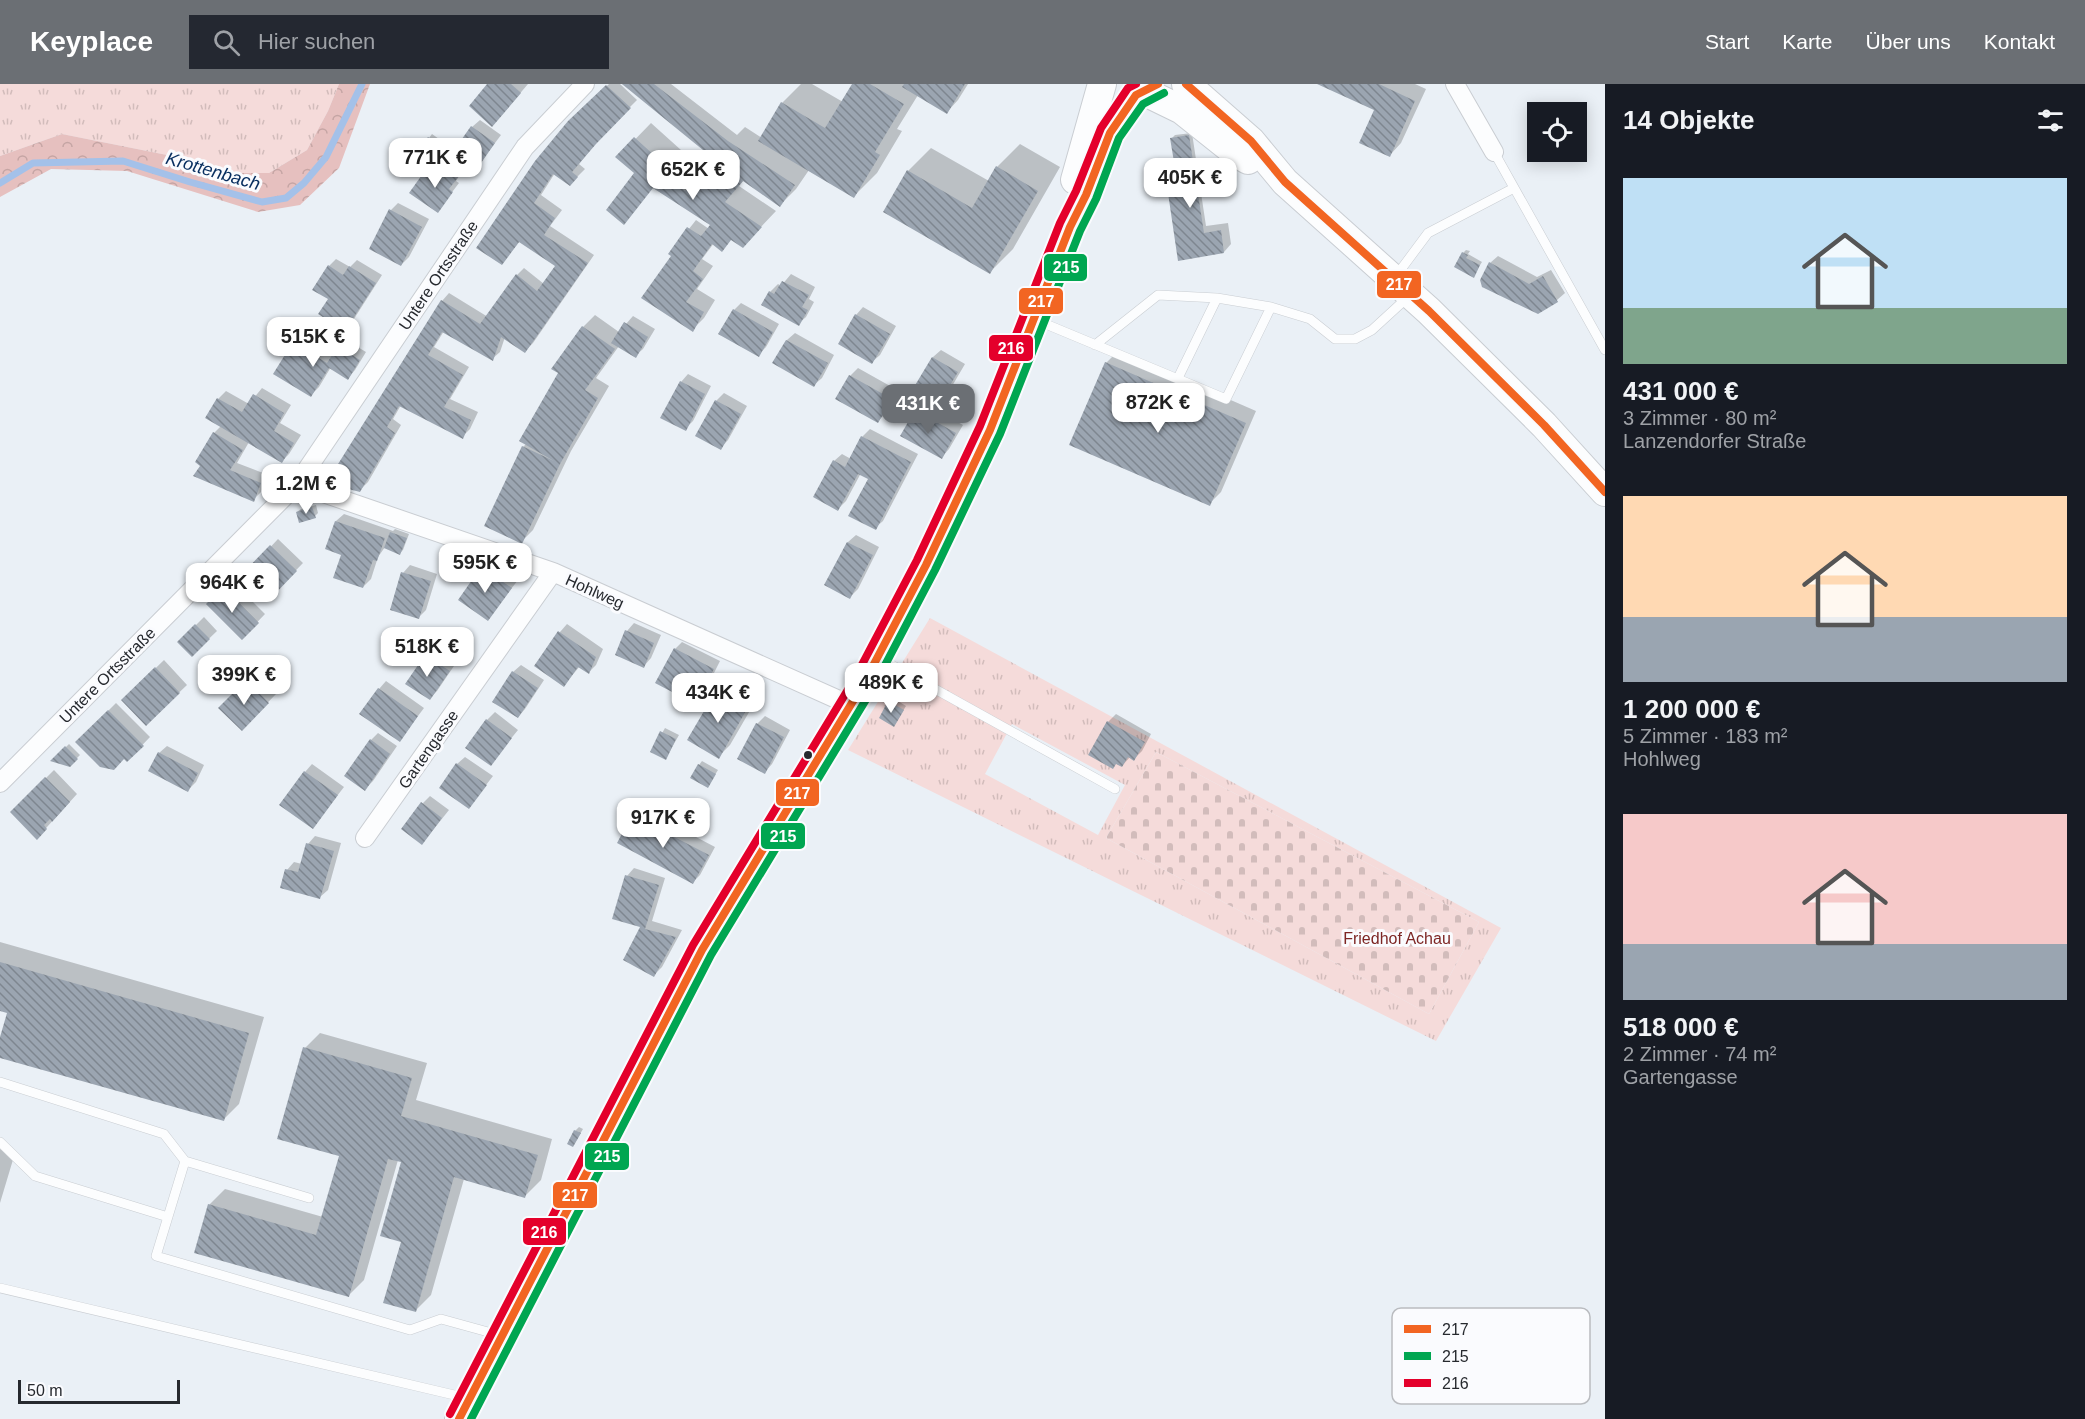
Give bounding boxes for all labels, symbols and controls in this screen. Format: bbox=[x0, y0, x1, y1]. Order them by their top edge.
search box bbox=[189, 15, 609, 69]
text: Keyplace bbox=[30, 26, 153, 57]
icon: search bbox=[210, 26, 243, 59]
text: Hier suchen bbox=[258, 29, 375, 54]
text: Start bbox=[1705, 30, 1749, 53]
text: Karte bbox=[1782, 30, 1833, 53]
text: Über uns bbox=[1866, 30, 1951, 53]
text: Kontakt bbox=[1984, 30, 2055, 53]
map controls bbox=[1527, 102, 1587, 162]
button: locate bbox=[1527, 102, 1587, 162]
icon: filters bbox=[2034, 104, 2067, 137]
text: 14 Objekte bbox=[1623, 105, 1755, 135]
pin: 771K € bbox=[386, 138, 484, 189]
text: 771K € bbox=[403, 146, 467, 168]
water label: Krottenbach bbox=[164, 148, 262, 194]
pin: 652K € bbox=[644, 150, 742, 201]
text: 652K € bbox=[661, 158, 725, 180]
pin: 405K € bbox=[1141, 158, 1239, 209]
text: 405K € bbox=[1158, 166, 1222, 188]
street label: Untere Ortsstraße bbox=[396, 217, 481, 333]
icon: home bbox=[1791, 217, 1899, 325]
line badge: 215 bbox=[1043, 253, 1088, 282]
text: 215 bbox=[1053, 259, 1079, 276]
line badge: 217 bbox=[1376, 270, 1422, 299]
text: 217 bbox=[1386, 276, 1412, 293]
line badge: 217 bbox=[1018, 287, 1064, 315]
text: 217 bbox=[1028, 293, 1054, 310]
pin: 515K € bbox=[264, 317, 362, 368]
text: 515K € bbox=[281, 325, 345, 347]
line badge: 216 bbox=[988, 334, 1034, 362]
text: 216 bbox=[998, 340, 1024, 357]
text: 431 000 € bbox=[1623, 376, 1739, 406]
pin: 872K € bbox=[1109, 383, 1207, 434]
pin: 431K € bbox=[879, 384, 977, 435]
text: 872K € bbox=[1126, 391, 1190, 413]
text: 431K € bbox=[896, 392, 960, 414]
text: 3 Zimmer · 80 m² bbox=[1623, 407, 1776, 429]
text: Lanzendorfer Straße bbox=[1623, 430, 1806, 452]
pin: 1.2M € bbox=[257, 464, 355, 515]
text: 1.2M € bbox=[275, 472, 337, 494]
icon: home bbox=[1791, 535, 1899, 643]
pin: 595K € bbox=[436, 543, 534, 594]
text: 595K € bbox=[453, 551, 517, 573]
pin: 964K € bbox=[183, 563, 281, 614]
text: 964K € bbox=[200, 571, 264, 593]
street label: Hohlweg bbox=[563, 571, 627, 612]
street label: Untere Ortsstraße bbox=[56, 624, 159, 727]
pin: 518K € bbox=[378, 627, 476, 678]
text: 518K € bbox=[395, 635, 459, 657]
pin: 399K € bbox=[195, 655, 293, 706]
text: 399K € bbox=[212, 663, 276, 685]
pin: 489K € bbox=[842, 663, 940, 714]
text: 489K € bbox=[859, 671, 923, 693]
pin: 434K € bbox=[669, 673, 767, 724]
text: 434K € bbox=[686, 681, 750, 703]
text: 1 200 000 € bbox=[1623, 694, 1760, 724]
street label: Gartengasse bbox=[395, 707, 462, 792]
text: 5 Zimmer · 183 m² bbox=[1623, 725, 1787, 747]
text: Hohlweg bbox=[1623, 748, 1701, 770]
unlabelled marker bbox=[802, 749, 814, 761]
line badge: 217 bbox=[775, 778, 820, 807]
text: 217 bbox=[784, 785, 810, 802]
pin: 917K € bbox=[614, 798, 712, 849]
text: 917K € bbox=[631, 806, 695, 828]
line badge: 215 bbox=[760, 822, 806, 850]
text: 215 bbox=[770, 828, 796, 845]
icon: home bbox=[1791, 853, 1899, 961]
park label: Friedhof Achau bbox=[1343, 930, 1451, 947]
text: 518 000 € bbox=[1623, 1012, 1739, 1042]
text: 2 Zimmer · 74 m² bbox=[1623, 1043, 1776, 1065]
text: Gartengasse bbox=[1623, 1066, 1738, 1088]
line badge: 215 bbox=[584, 1142, 630, 1171]
text: 215 bbox=[594, 1148, 620, 1165]
line badge: 217 bbox=[552, 1181, 598, 1209]
text: 217 bbox=[562, 1187, 588, 1204]
line badge: 216 bbox=[522, 1217, 567, 1246]
text: 216 bbox=[531, 1224, 557, 1241]
legend bbox=[1392, 1308, 1590, 1404]
text: 217 bbox=[1442, 1321, 1469, 1338]
text: 215 bbox=[1442, 1348, 1469, 1365]
text: 216 bbox=[1442, 1375, 1469, 1392]
scale bar bbox=[18, 1377, 180, 1404]
text: 50 m bbox=[27, 1382, 63, 1399]

